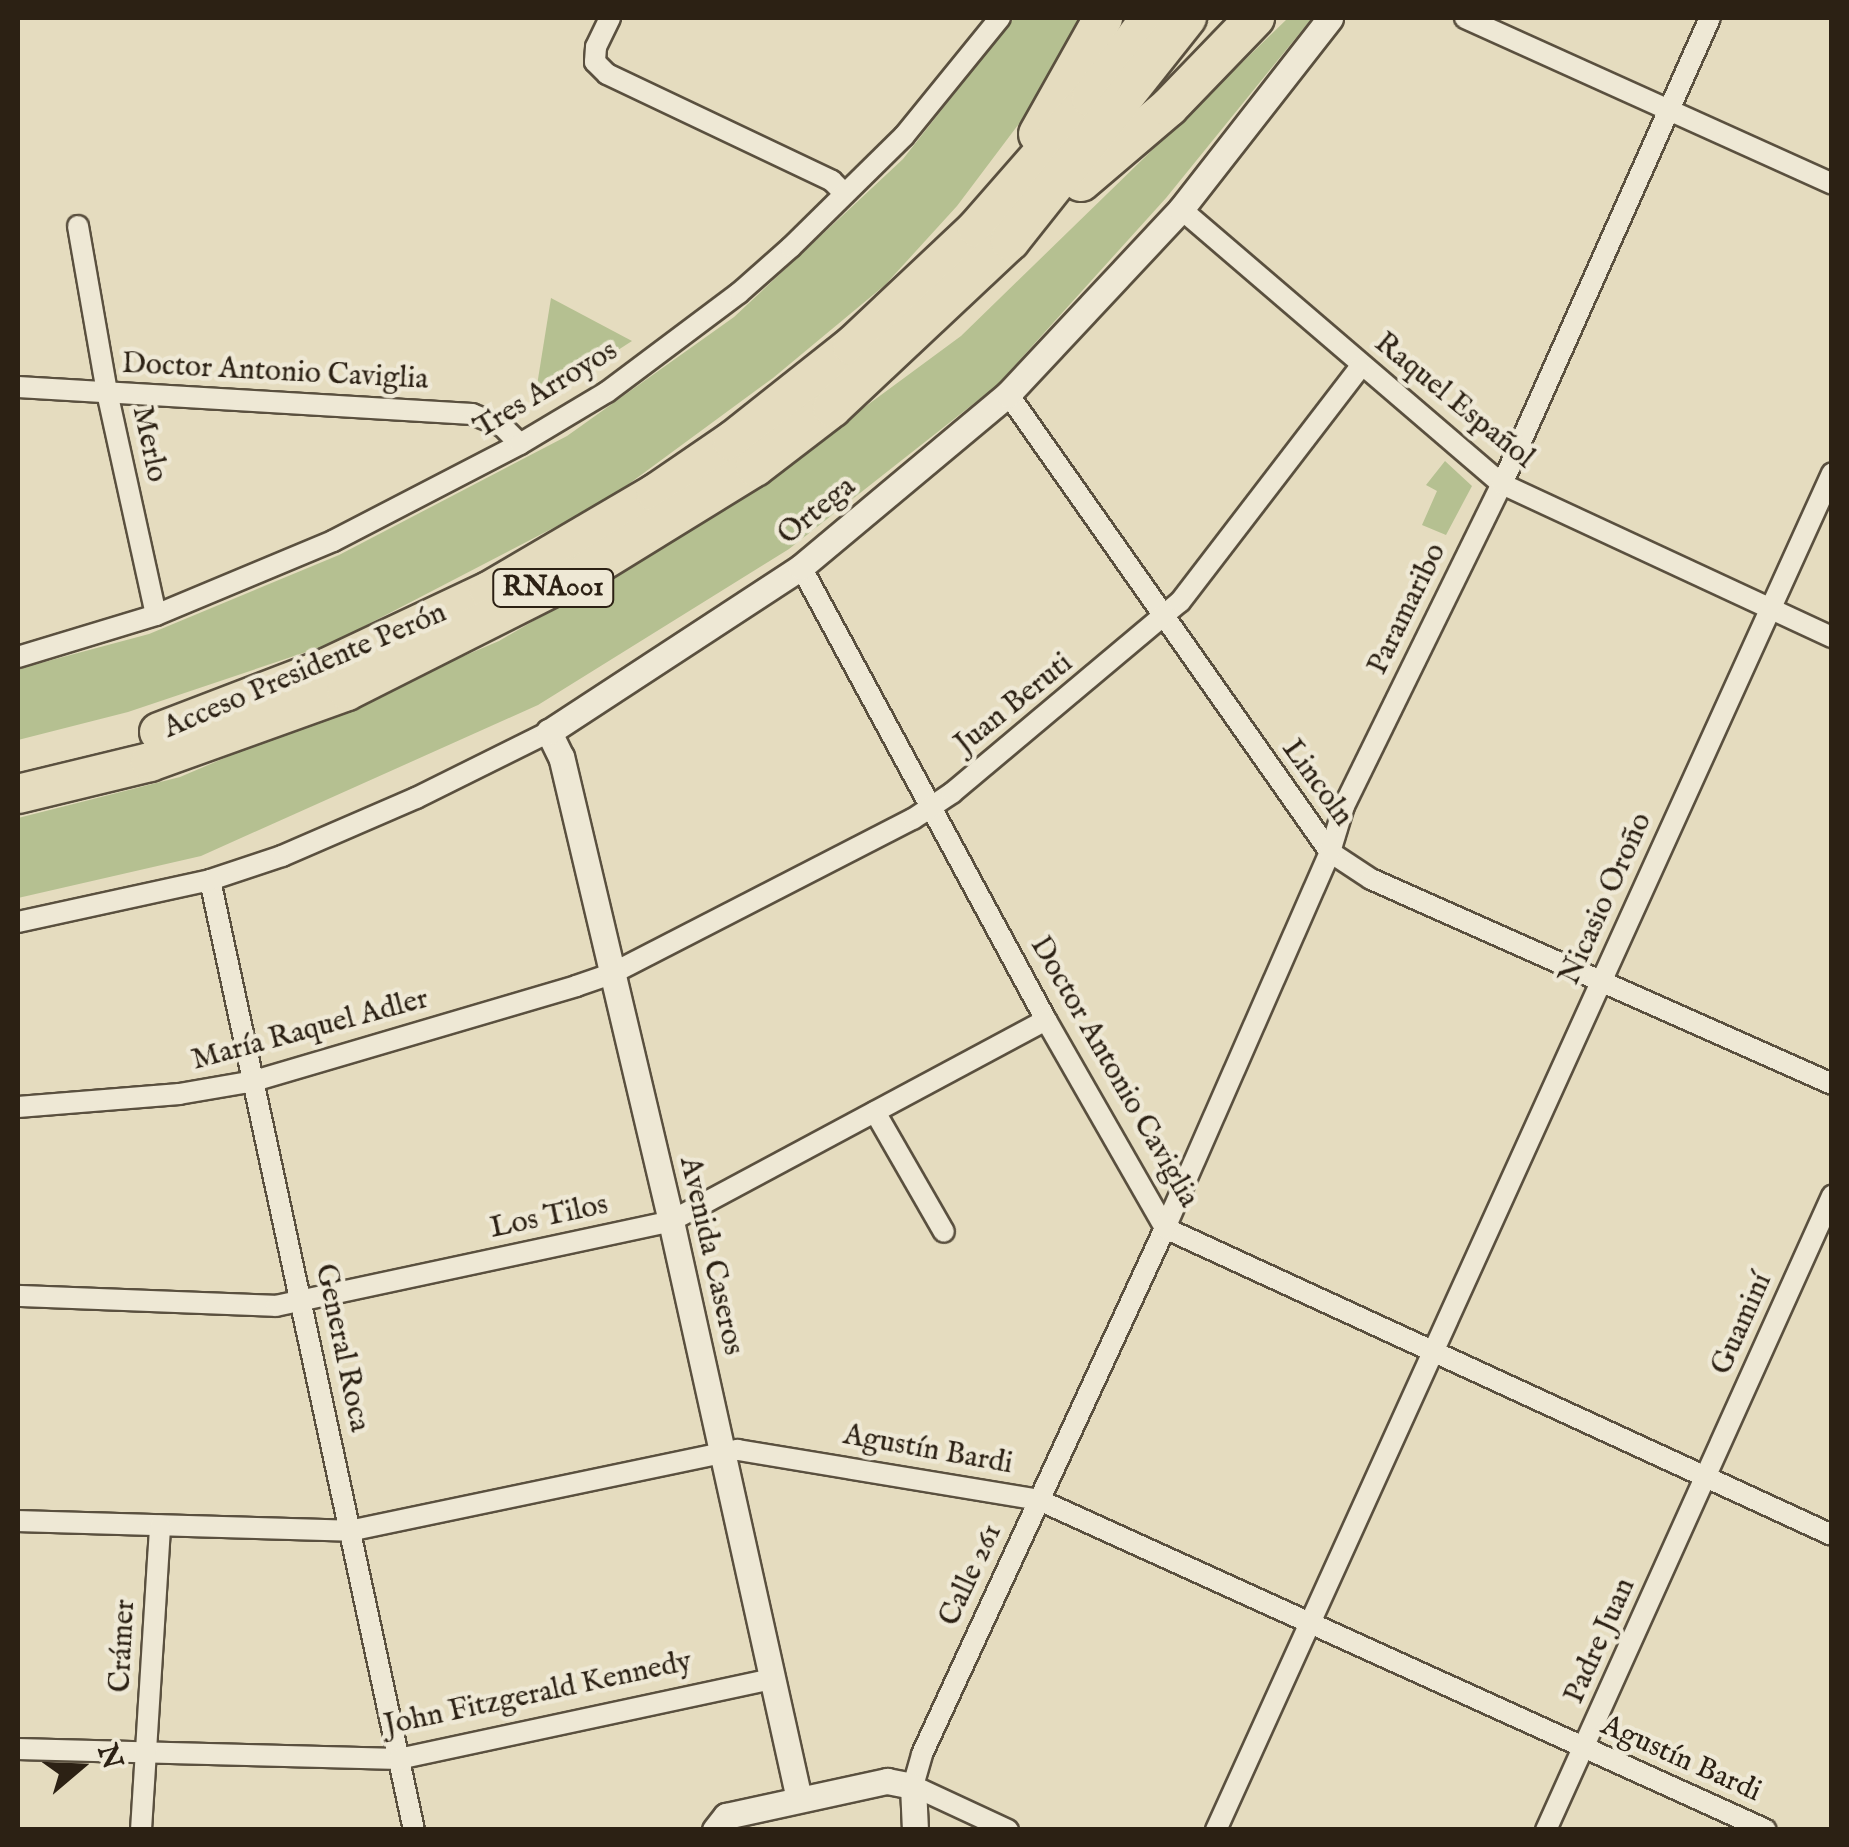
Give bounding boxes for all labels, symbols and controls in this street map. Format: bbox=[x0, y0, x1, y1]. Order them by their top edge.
street label: Raquel Español bbox=[1367, 326, 1541, 476]
street label: Tres Arroyos bbox=[468, 333, 624, 447]
street label: Doctor Antonio Caviglia bbox=[121, 346, 429, 398]
street label: Merlo bbox=[123, 403, 175, 485]
street label: Ortega bbox=[771, 469, 863, 553]
street label: Paramaribo bbox=[1360, 538, 1454, 680]
road number: RNA001 bbox=[490, 565, 616, 611]
street label: Acceso Presidente Perón bbox=[158, 595, 452, 747]
street label: Juan Beruti bbox=[948, 646, 1080, 762]
street label: Lincoln bbox=[1273, 733, 1361, 833]
street label: Nicasio Oroño bbox=[1552, 807, 1660, 991]
street label: Doctor Antonio Caviglia bbox=[1022, 930, 1206, 1214]
street label: María Raquel Adler bbox=[188, 981, 432, 1079]
street label: Avenida Caseros bbox=[671, 1153, 751, 1359]
street label: Los Tilos bbox=[487, 1187, 611, 1247]
street label: General Roca bbox=[307, 1261, 377, 1435]
street label: Guaminí bbox=[1704, 1268, 1780, 1380]
street label: Agustín Bardi bbox=[840, 1417, 1016, 1483]
street label: Calle 261 bbox=[932, 1518, 1010, 1632]
street label: Padre Juan bbox=[1556, 1573, 1644, 1709]
street label: Crámer bbox=[103, 1599, 143, 1693]
street label: John Fitzgerald Kennedy bbox=[381, 1644, 695, 1744]
street label: Agustín Bardi bbox=[1595, 1708, 1767, 1810]
north arrow bbox=[30, 1717, 130, 1817]
text: N bbox=[88, 1740, 129, 1774]

